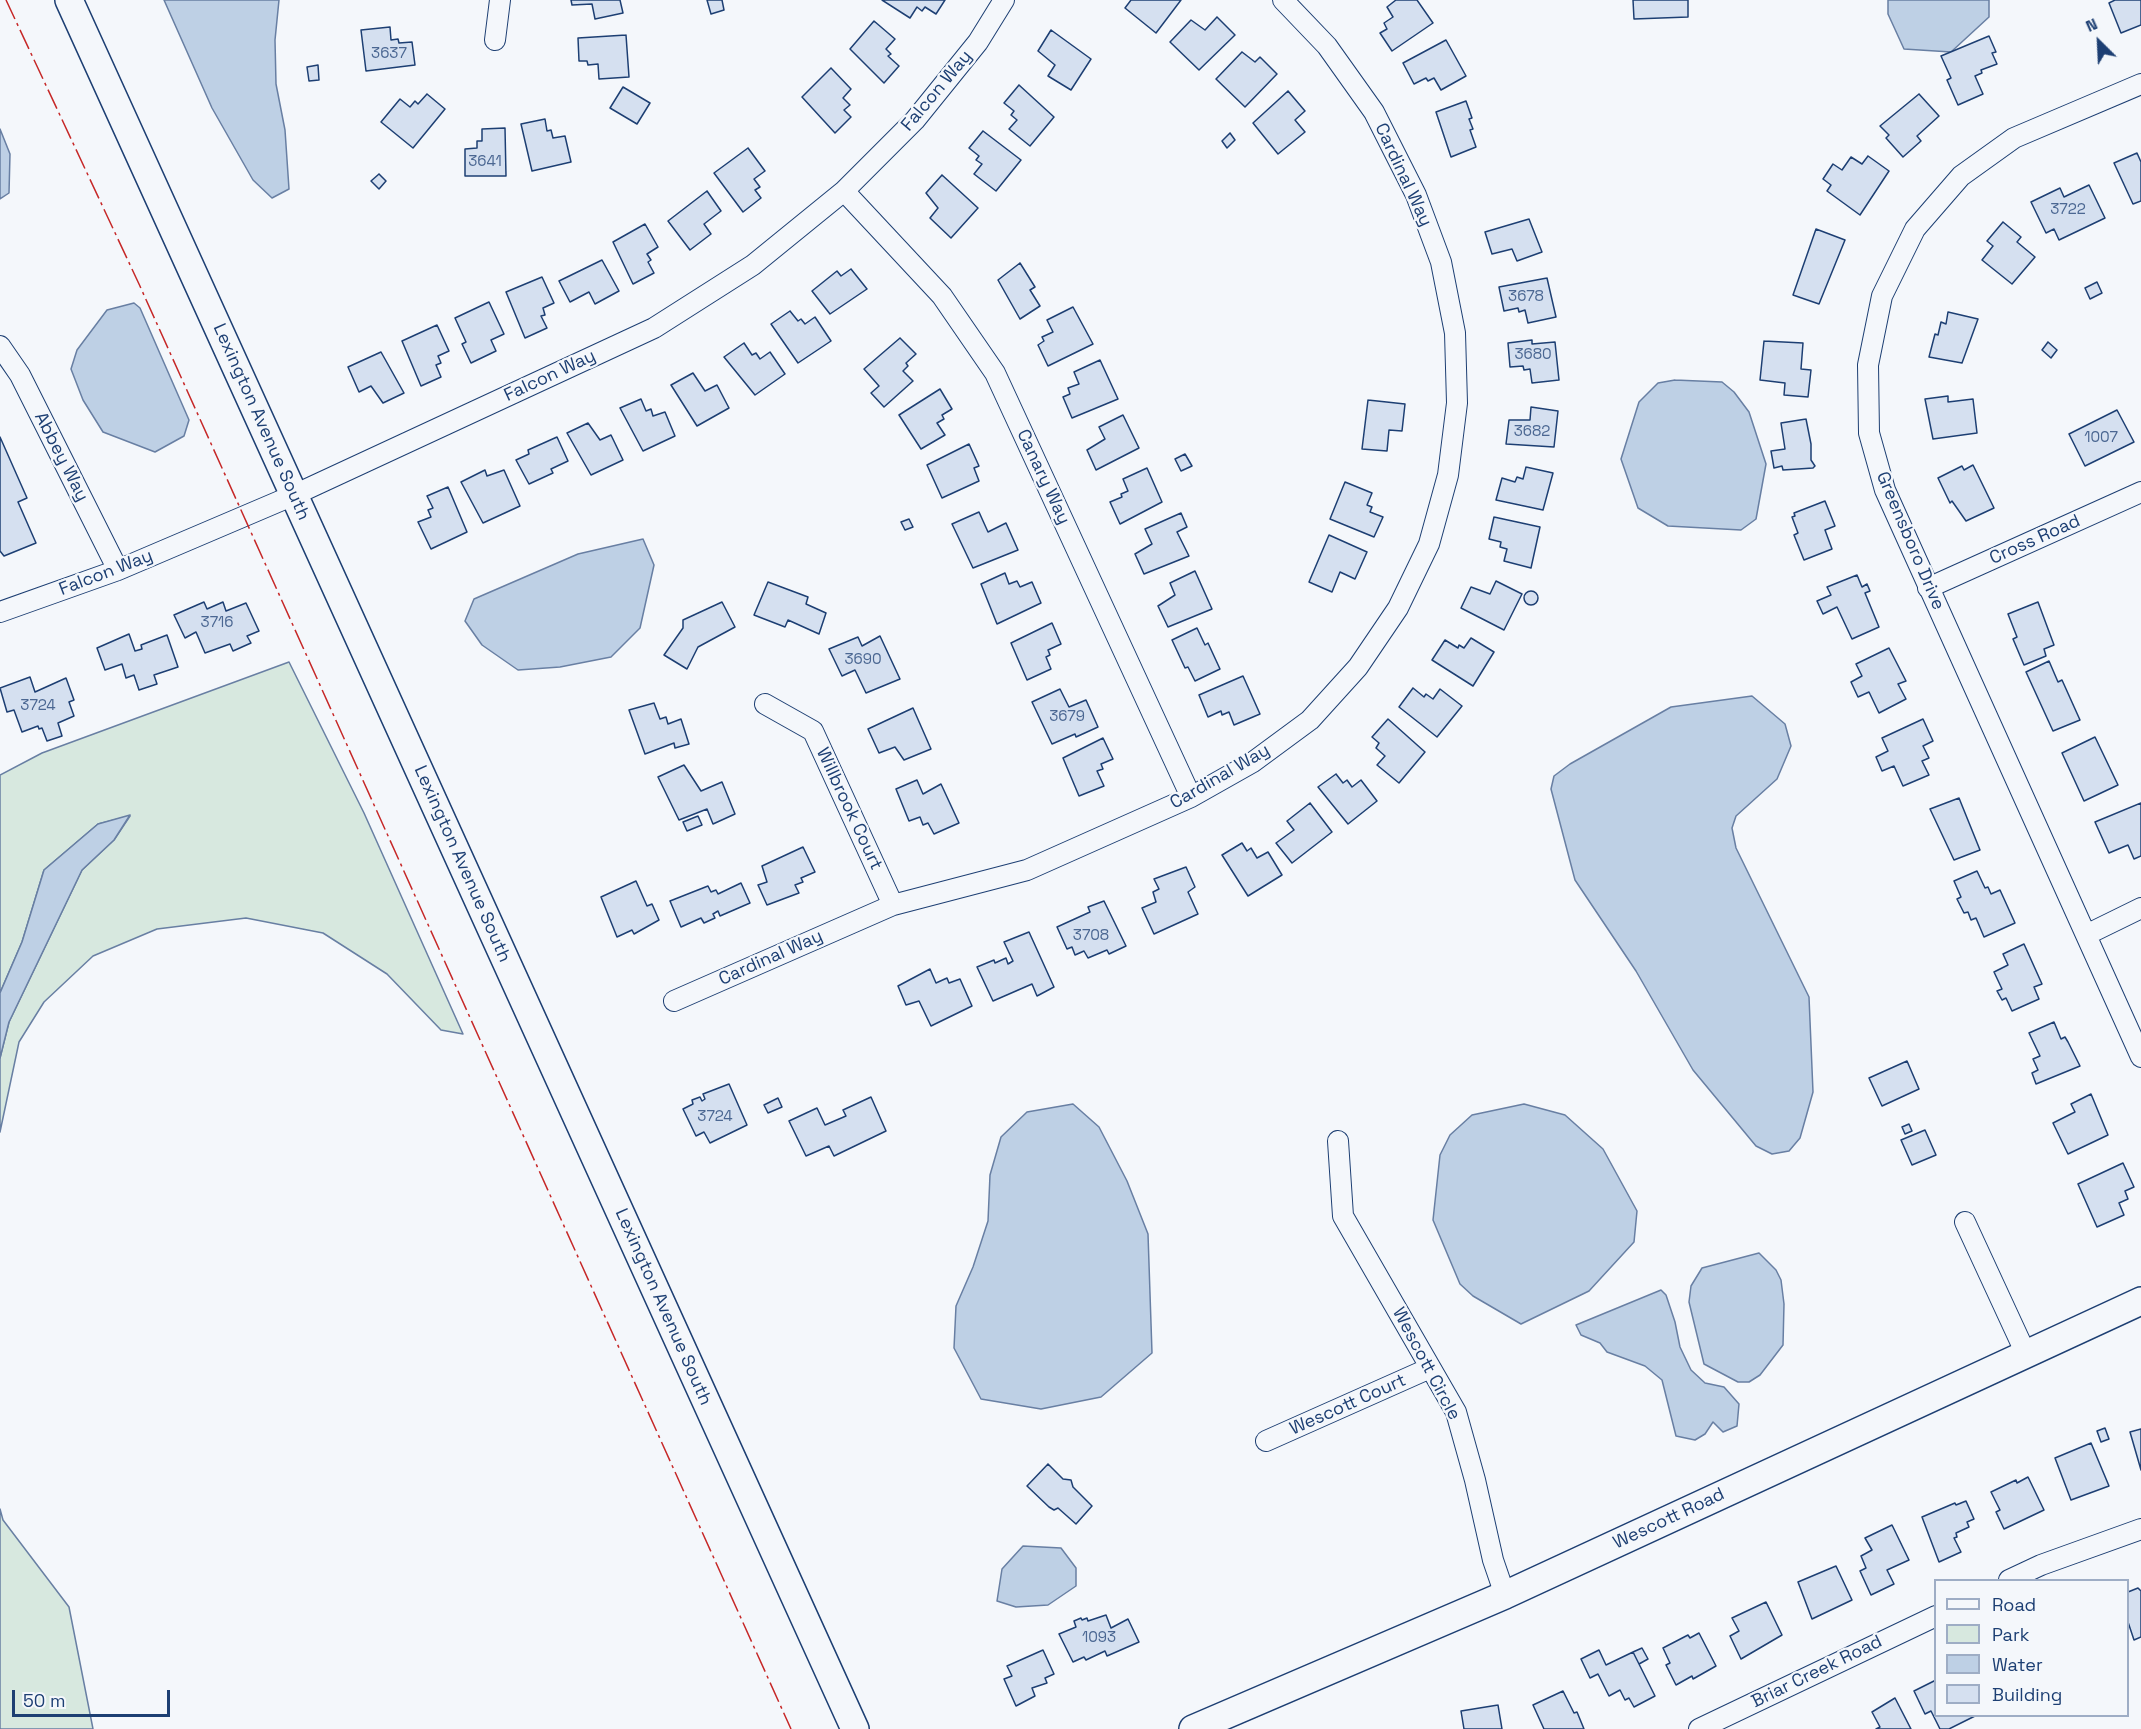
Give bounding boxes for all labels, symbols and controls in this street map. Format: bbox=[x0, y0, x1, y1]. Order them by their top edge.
north arrow bbox=[2069, 12, 2129, 72]
text: N bbox=[2082, 13, 2101, 37]
house number: 3637 bbox=[371, 45, 407, 63]
street label: Falcon Way bbox=[897, 46, 977, 136]
street label: Cardinal Way bbox=[1370, 120, 1436, 230]
house number: 3641 bbox=[468, 153, 502, 171]
house number: 3722 bbox=[2050, 201, 2086, 219]
house number: 3678 bbox=[1508, 288, 1544, 306]
street label: Lexington Avenue South bbox=[208, 320, 314, 524]
street label: Falcon Way bbox=[501, 345, 599, 407]
house number: 3680 bbox=[1514, 346, 1552, 364]
street label: Abbey Way bbox=[29, 409, 93, 505]
house number: 3682 bbox=[1514, 423, 1550, 441]
street label: Canary Way bbox=[1012, 426, 1074, 528]
house number: 1007 bbox=[2084, 429, 2118, 447]
street label: Greensboro Drive bbox=[1871, 469, 1949, 613]
street label: Cross Road bbox=[1986, 510, 2084, 570]
street label: Falcon Way bbox=[56, 545, 156, 601]
house number: 3716 bbox=[201, 614, 233, 632]
house number: 3690 bbox=[844, 651, 882, 669]
house number: 3724 bbox=[20, 697, 56, 715]
house number: 3679 bbox=[1049, 708, 1085, 726]
street label: Cardinal Way bbox=[1166, 740, 1274, 814]
street label: Willbrook Court bbox=[811, 744, 887, 874]
street label: Lexington Avenue South bbox=[409, 762, 515, 966]
street label: Cardinal Way bbox=[716, 925, 826, 991]
house number: 3708 bbox=[1073, 927, 1109, 945]
house number: 3724 bbox=[697, 1108, 733, 1126]
street label: Lexington Avenue South bbox=[610, 1205, 716, 1409]
street label: Wescott Circle bbox=[1387, 1304, 1465, 1424]
street label: Wescott Court bbox=[1287, 1370, 1409, 1440]
street label: Wescott Road bbox=[1610, 1484, 1728, 1554]
legend bbox=[1934, 1579, 2129, 1717]
text: Road bbox=[1992, 1593, 2036, 1616]
text: Park bbox=[1992, 1623, 2029, 1646]
house number: 1093 bbox=[1082, 1629, 1116, 1647]
street label: Briar Creek Road bbox=[1748, 1631, 1886, 1713]
text: Water bbox=[1992, 1653, 2043, 1676]
scale bar bbox=[15, 1678, 172, 1716]
text: Building bbox=[1992, 1683, 2062, 1706]
text: 50 m bbox=[23, 1689, 65, 1712]

